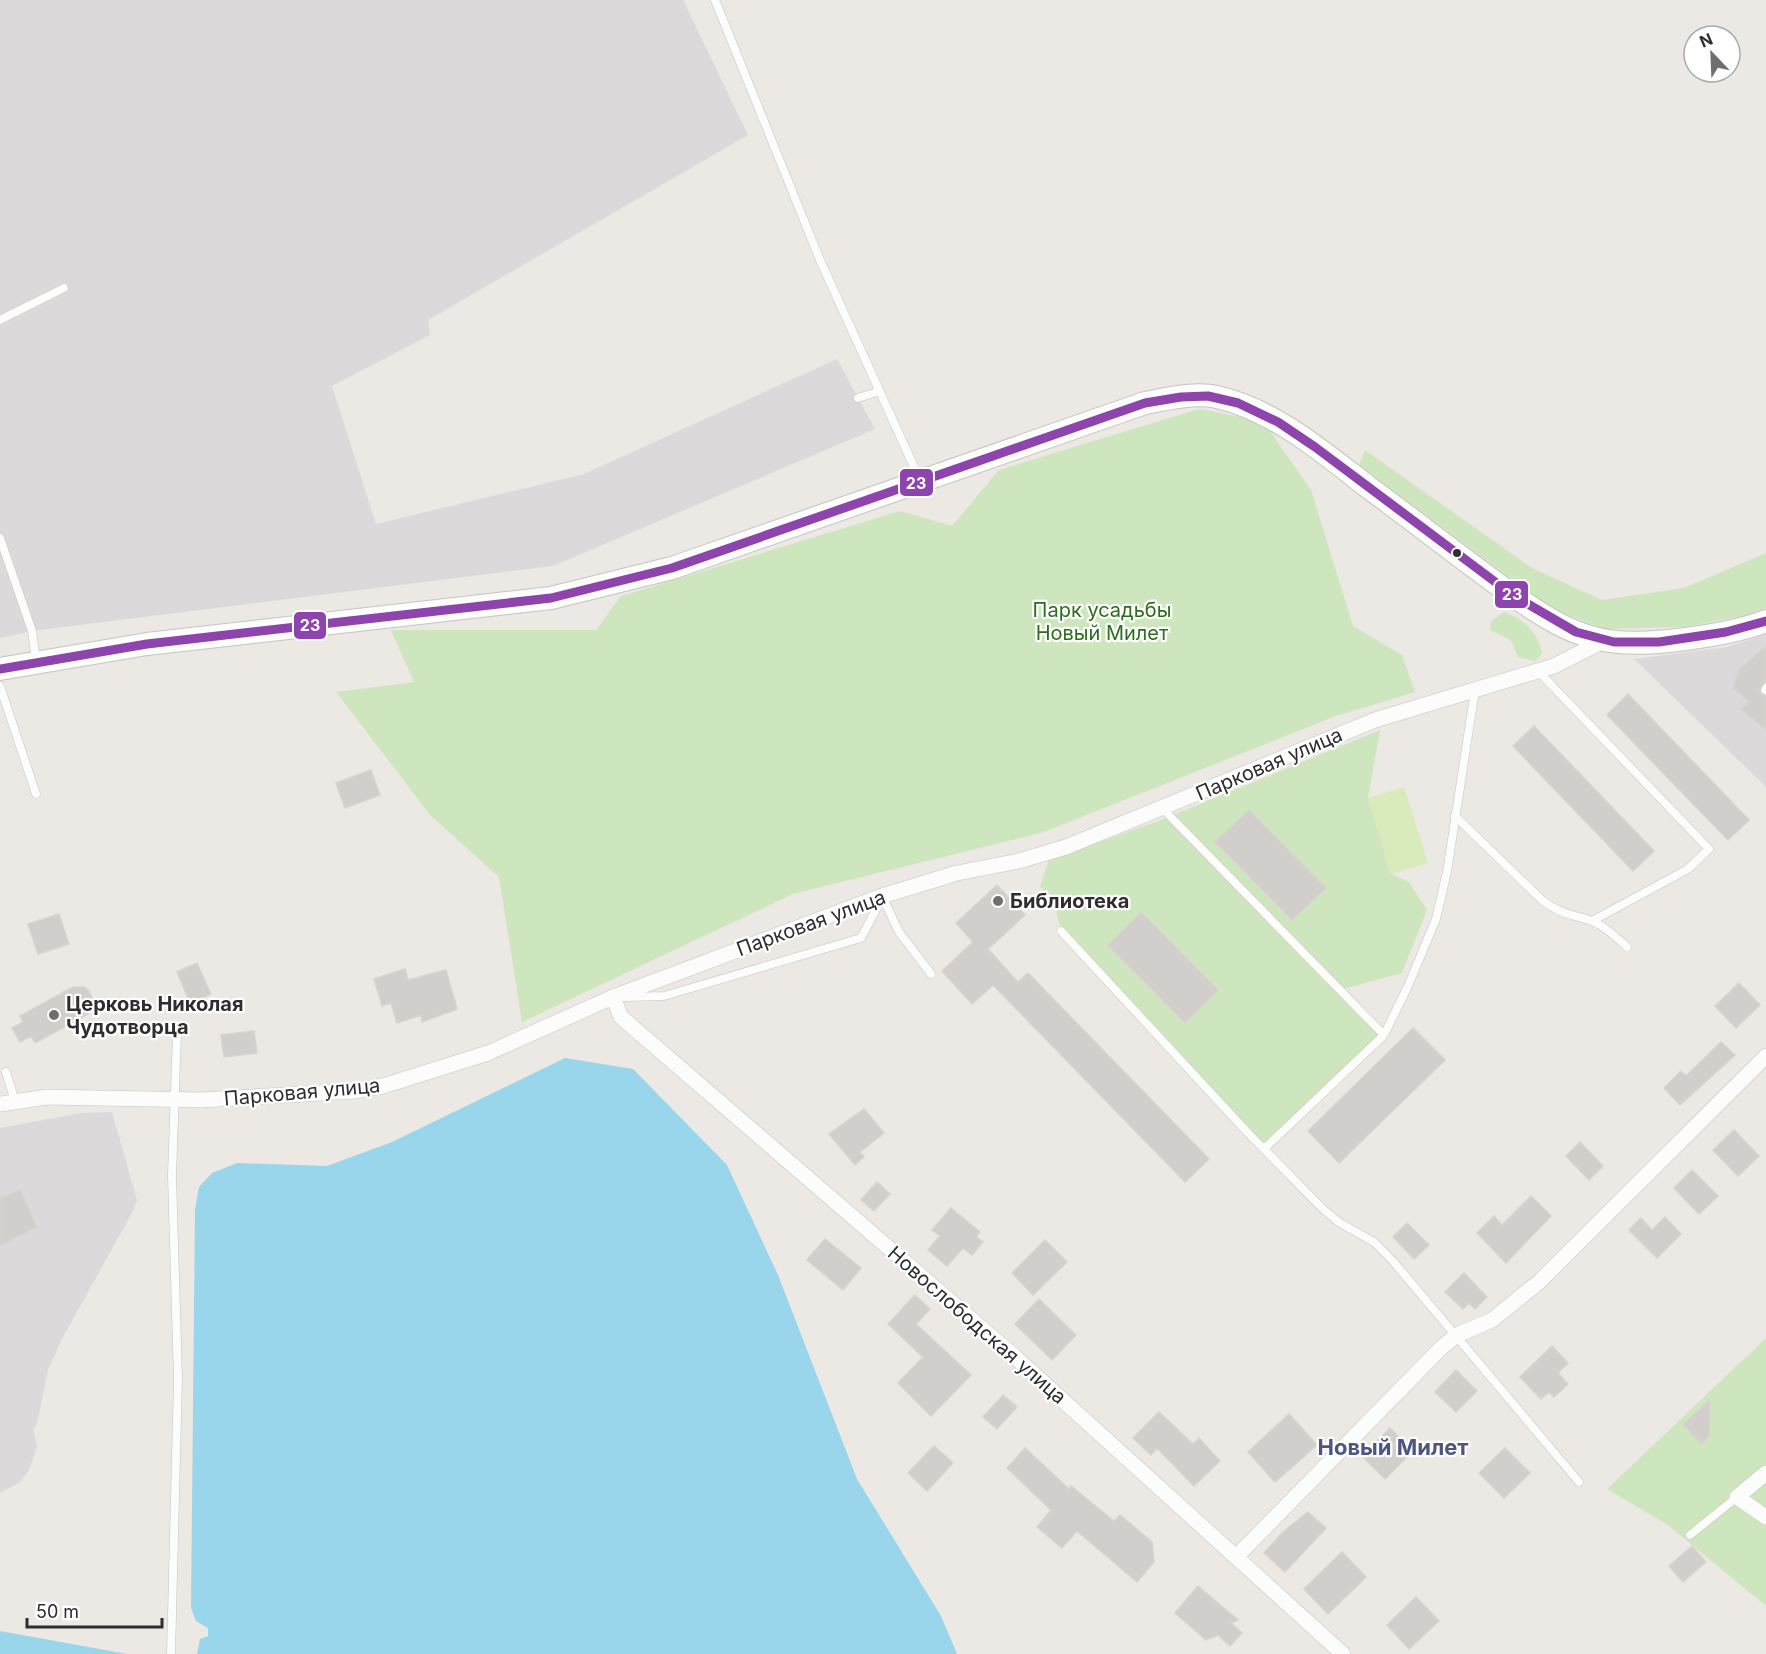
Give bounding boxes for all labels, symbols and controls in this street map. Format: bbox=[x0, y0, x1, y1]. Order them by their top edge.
north arrow bbox=[1682, 24, 1742, 84]
text: N bbox=[1697, 29, 1716, 52]
line badge: 23 bbox=[899, 468, 934, 497]
text: 23 bbox=[906, 473, 926, 493]
unlabelled marker bbox=[1451, 547, 1463, 559]
line badge: 23 bbox=[1494, 580, 1529, 609]
text: 23 bbox=[1502, 584, 1522, 604]
park label: Парк усадьбы Новый Милет bbox=[1033, 598, 1171, 645]
line badge: 23 bbox=[293, 611, 327, 640]
text: 23 bbox=[300, 615, 320, 635]
street label: Парковая улица bbox=[1192, 722, 1346, 806]
street label: Парковая улица bbox=[733, 885, 889, 961]
place label: Библиотека bbox=[1010, 889, 1129, 913]
marker: Библиотека bbox=[991, 894, 1005, 908]
place label: Церковь Николая Чудотворца bbox=[66, 992, 244, 1039]
marker: Церковь Николая Чудотворца bbox=[47, 1008, 61, 1022]
street label: Парковая улица bbox=[223, 1073, 381, 1111]
street label: Новослободская улица bbox=[883, 1241, 1071, 1409]
district label: Новый Милет bbox=[1317, 1434, 1469, 1460]
scale bar bbox=[27, 1591, 162, 1629]
text: 50 m bbox=[36, 1601, 79, 1622]

